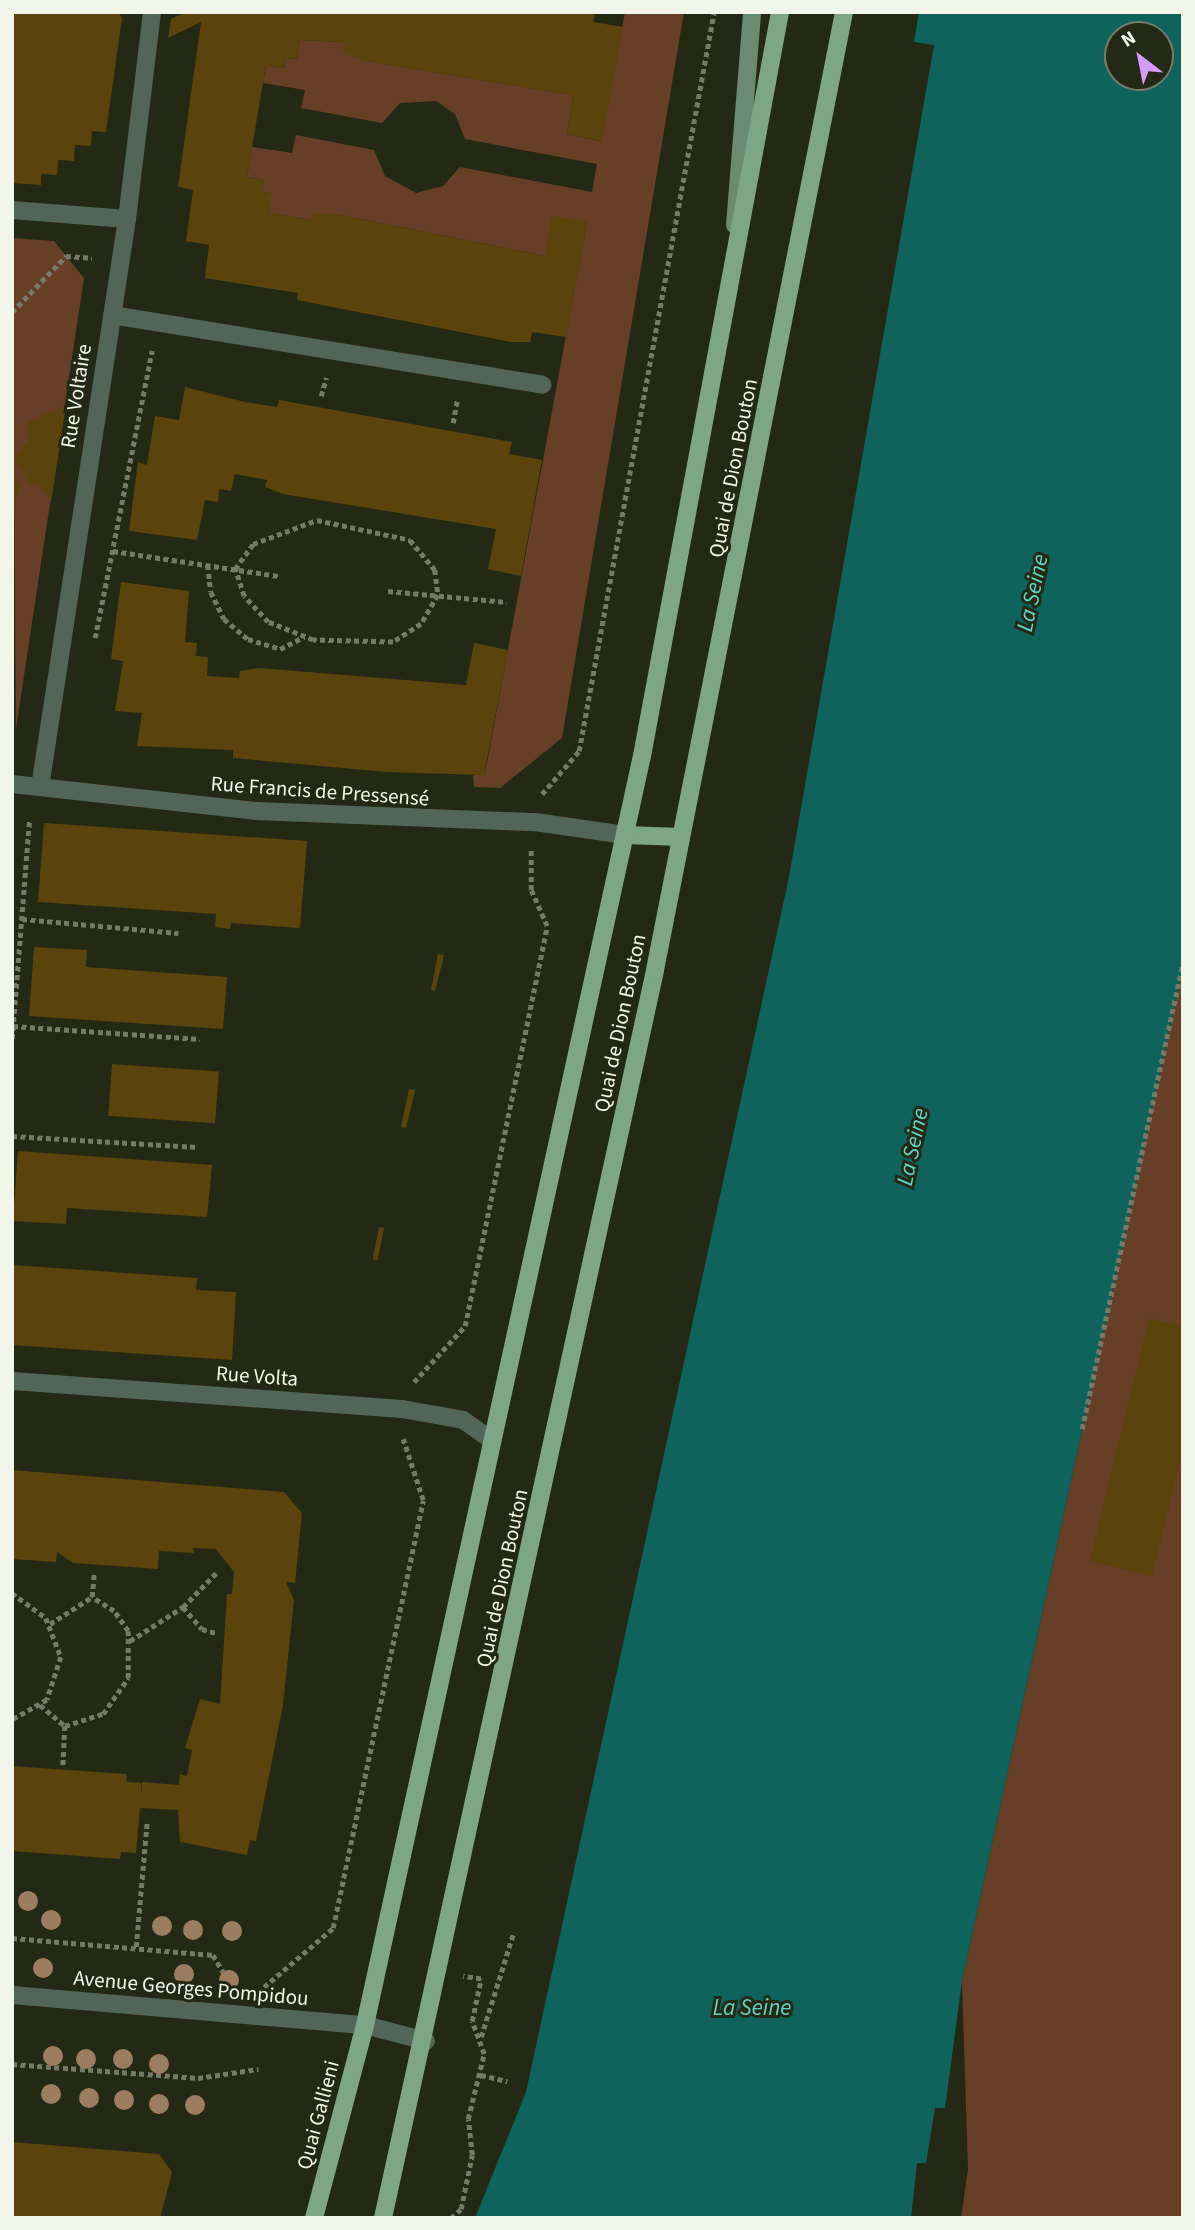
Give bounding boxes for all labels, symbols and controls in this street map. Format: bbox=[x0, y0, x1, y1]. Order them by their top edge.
north arrow bbox=[1104, 21, 1174, 91]
text: N bbox=[1116, 25, 1141, 54]
street label: Rue Voltaire bbox=[55, 342, 97, 450]
street label: Quai de Dion Bouton bbox=[703, 376, 763, 560]
water label: La Seine bbox=[1011, 552, 1055, 634]
street label: Rue Francis de Pressensé bbox=[210, 771, 430, 811]
street label: Quai de Dion Bouton bbox=[589, 932, 651, 1114]
water label: La Seine bbox=[891, 1106, 935, 1188]
street label: Rue Volta bbox=[215, 1361, 299, 1391]
street label: Quai de Dion Bouton bbox=[471, 1487, 533, 1669]
street label: Avenue Georges Pompidou bbox=[72, 1965, 310, 2011]
water label: La Seine bbox=[713, 1994, 791, 2022]
street label: Quai Gallieni bbox=[291, 2058, 345, 2172]

